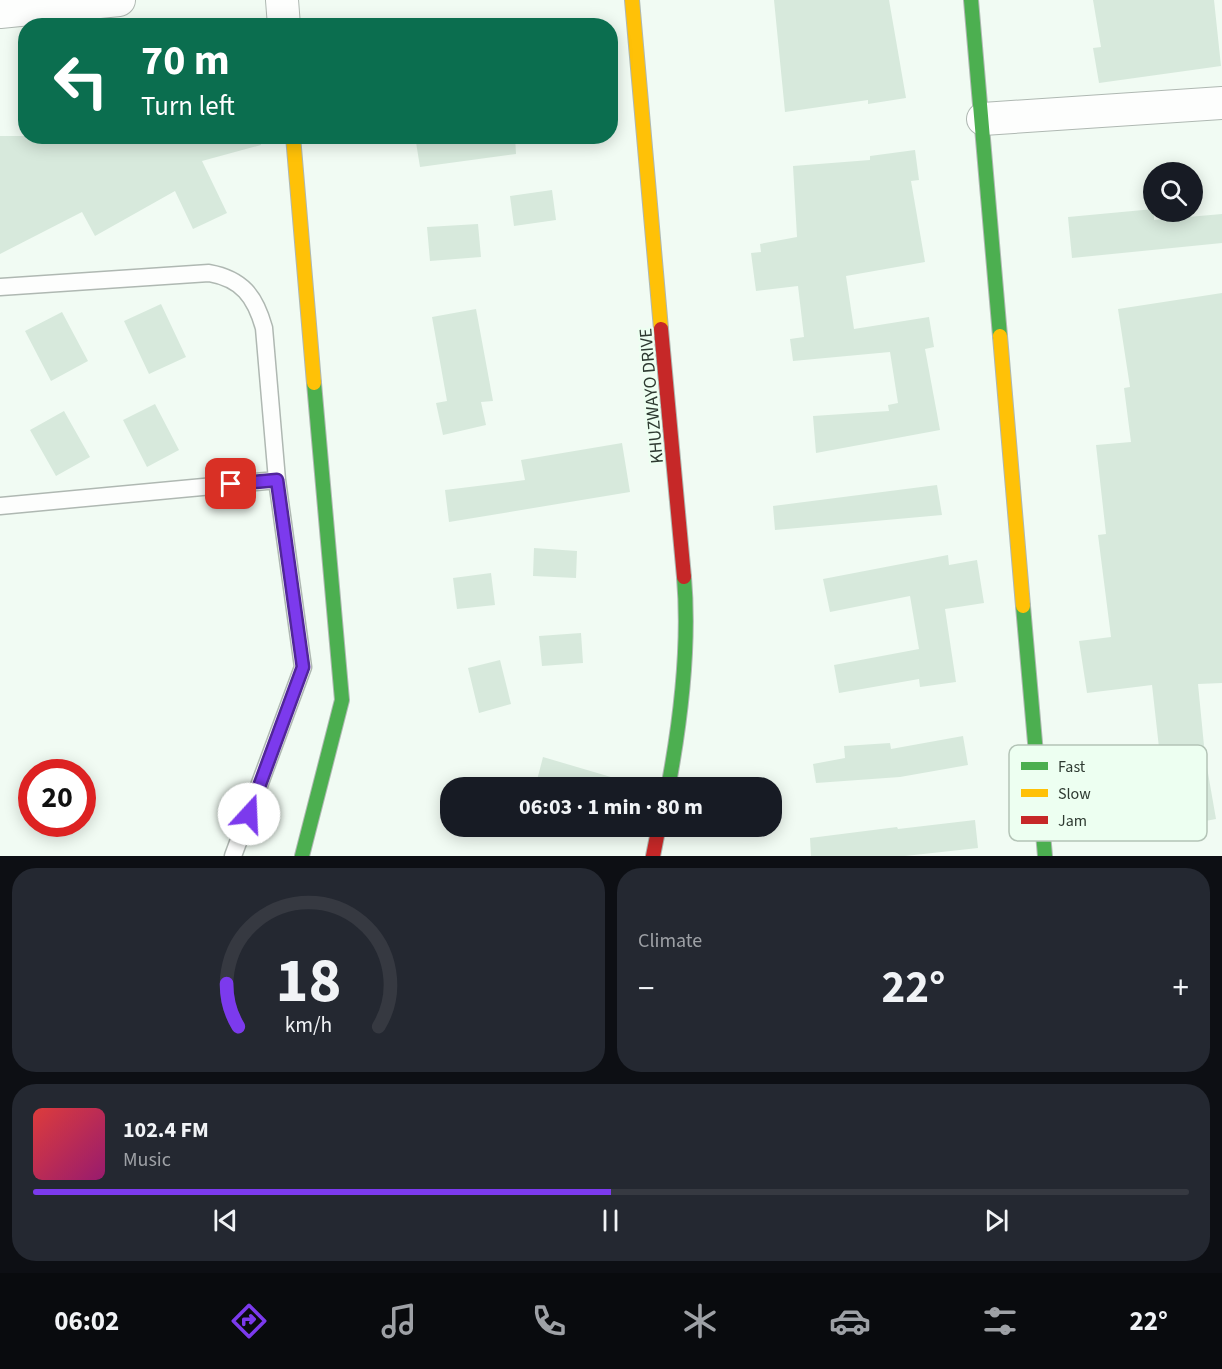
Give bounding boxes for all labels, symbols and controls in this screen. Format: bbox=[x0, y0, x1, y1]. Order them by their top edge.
text: 70 m bbox=[141, 31, 230, 91]
icon: left bbox=[42, 42, 120, 120]
text: Turn left bbox=[141, 87, 235, 126]
map controls bbox=[1143, 162, 1203, 222]
button: search bbox=[1143, 162, 1203, 222]
street label: KHUZWAYO DRIVE bbox=[633, 327, 670, 465]
pin bbox=[205, 458, 256, 509]
icon: arrive bbox=[214, 467, 247, 500]
legend bbox=[1009, 745, 1207, 841]
text: Fast bbox=[1058, 756, 1086, 778]
speed limit sign: 20 bbox=[18, 759, 96, 837]
position arrow bbox=[217, 782, 281, 846]
text: Slow bbox=[1058, 783, 1091, 805]
text: 06:03 · 1 min · 80 m bbox=[519, 791, 703, 823]
text: Jam bbox=[1058, 810, 1087, 832]
text: Climate bbox=[638, 927, 702, 955]
text: 18 bbox=[276, 937, 341, 1026]
text: 22° bbox=[882, 956, 945, 1020]
text: − bbox=[638, 965, 654, 1012]
text: + bbox=[1173, 965, 1189, 1012]
text: km/h bbox=[285, 1010, 332, 1041]
text: 102.4 FM bbox=[123, 1114, 209, 1146]
text: Music bbox=[123, 1146, 171, 1174]
icon: previous bbox=[209, 1204, 242, 1237]
icon: pause bbox=[594, 1204, 627, 1237]
icon: next bbox=[980, 1204, 1013, 1237]
icon: directions bbox=[228, 1300, 270, 1342]
icon: music bbox=[378, 1300, 420, 1342]
icon: phone bbox=[528, 1300, 570, 1342]
icon: climate bbox=[679, 1300, 721, 1342]
icon: car bbox=[829, 1300, 871, 1342]
icon: filters bbox=[979, 1300, 1021, 1342]
text: 06:02 bbox=[54, 1302, 119, 1341]
text: 22° bbox=[1129, 1302, 1168, 1341]

